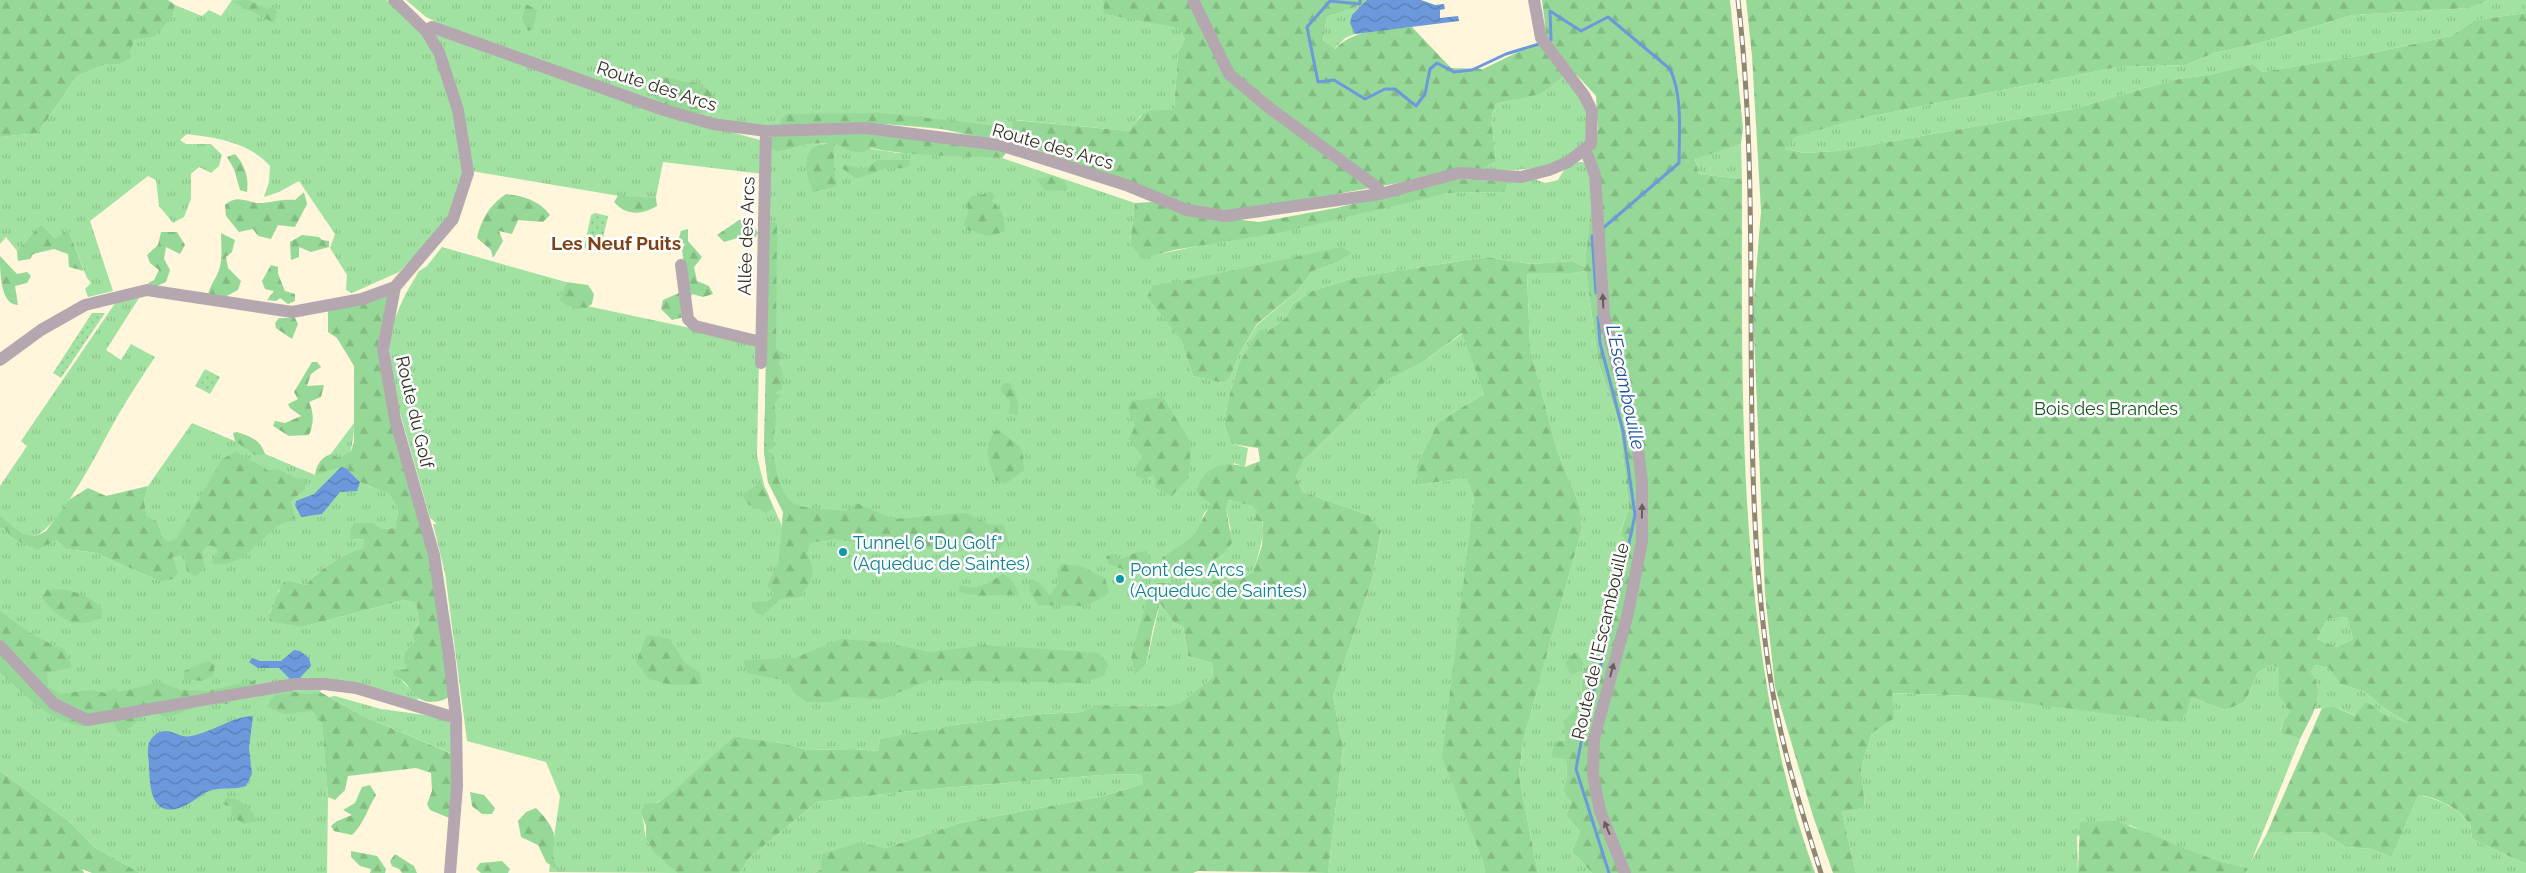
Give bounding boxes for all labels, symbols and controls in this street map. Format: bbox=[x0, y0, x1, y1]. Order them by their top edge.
street label: Route des Arcs bbox=[594, 57, 720, 115]
street label: Route des Arcs bbox=[990, 119, 1116, 173]
street label: Allée des Arcs bbox=[733, 176, 759, 296]
district label: Les Neuf Puits bbox=[551, 232, 681, 254]
one-way arrow bbox=[1598, 292, 1606, 308]
water label: L'Escambouille bbox=[1602, 322, 1650, 452]
street label: Route du Golf bbox=[392, 354, 438, 471]
park label: Bois des Brandes bbox=[2034, 398, 2178, 419]
one-way arrow bbox=[1638, 503, 1646, 519]
place label: Tunnel 6 "Du Golf" (Aqueduc de Saintes) bbox=[853, 532, 1030, 574]
street label: Route de l'Escambouille bbox=[1567, 540, 1633, 741]
marker: Tunnel 6 "Du Golf" (Aqueduc de Saintes) bbox=[837, 546, 849, 558]
place label: Pont des Arcs (Aqueduc de Saintes) bbox=[1130, 559, 1307, 601]
marker: Pont des Arcs (Aqueduc de Saintes) bbox=[1114, 573, 1126, 585]
one-way arrow bbox=[1609, 663, 1617, 678]
one-way arrow bbox=[1602, 821, 1610, 835]

